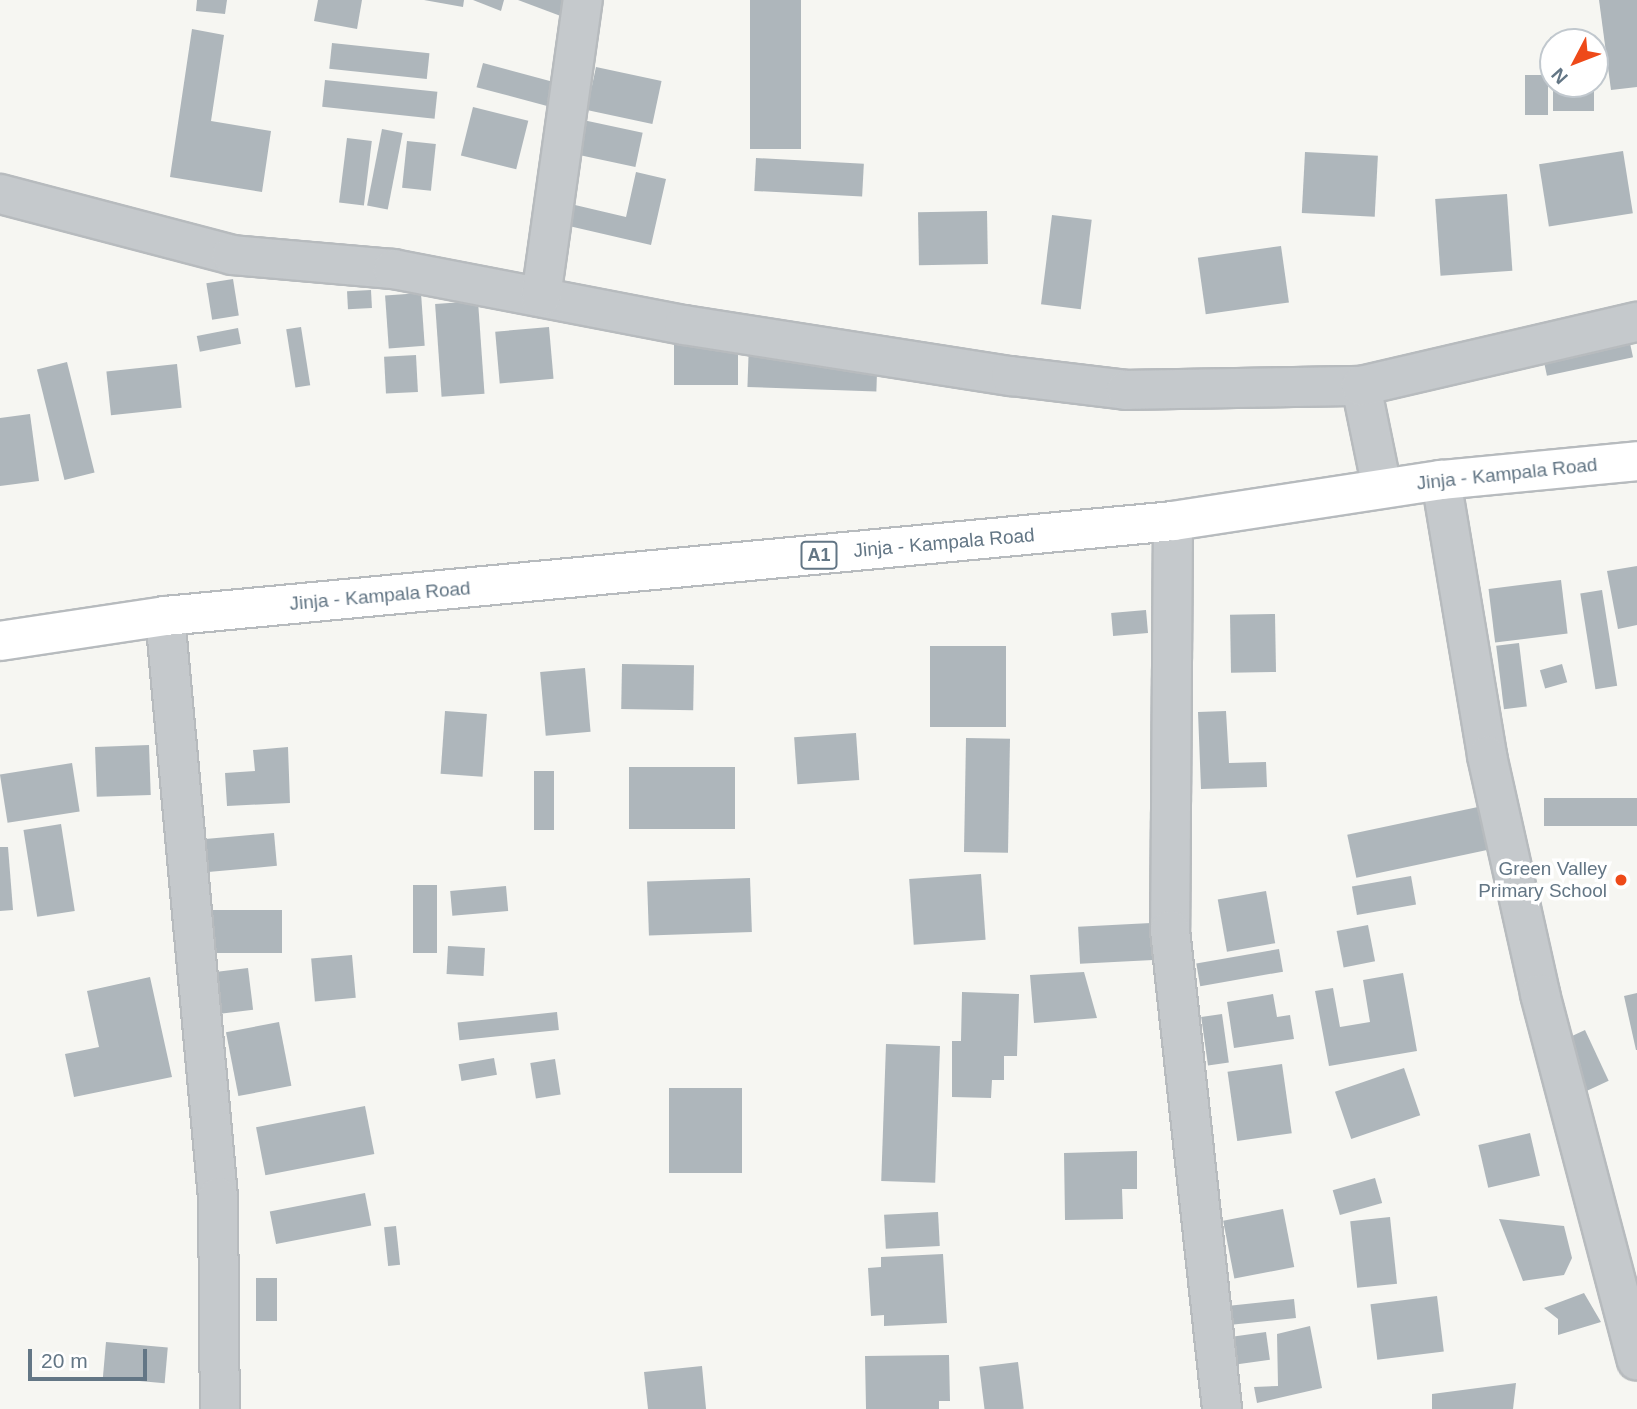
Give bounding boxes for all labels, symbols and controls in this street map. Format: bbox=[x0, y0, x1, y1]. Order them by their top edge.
north arrow bbox=[1539, 28, 1609, 98]
text: N bbox=[1547, 64, 1572, 88]
street label: Jinja - Kampala Road bbox=[1415, 453, 1599, 495]
street label: Jinja - Kampala Road bbox=[853, 524, 1035, 562]
road number: A1 bbox=[800, 540, 838, 570]
street label: Jinja - Kampala Road bbox=[289, 577, 471, 615]
place label: Green Valley Primary School bbox=[1478, 858, 1607, 902]
marker: Green Valley Primary School bbox=[1613, 872, 1629, 888]
scale bar bbox=[32, 1336, 150, 1380]
text: 20 m bbox=[41, 1349, 88, 1372]

